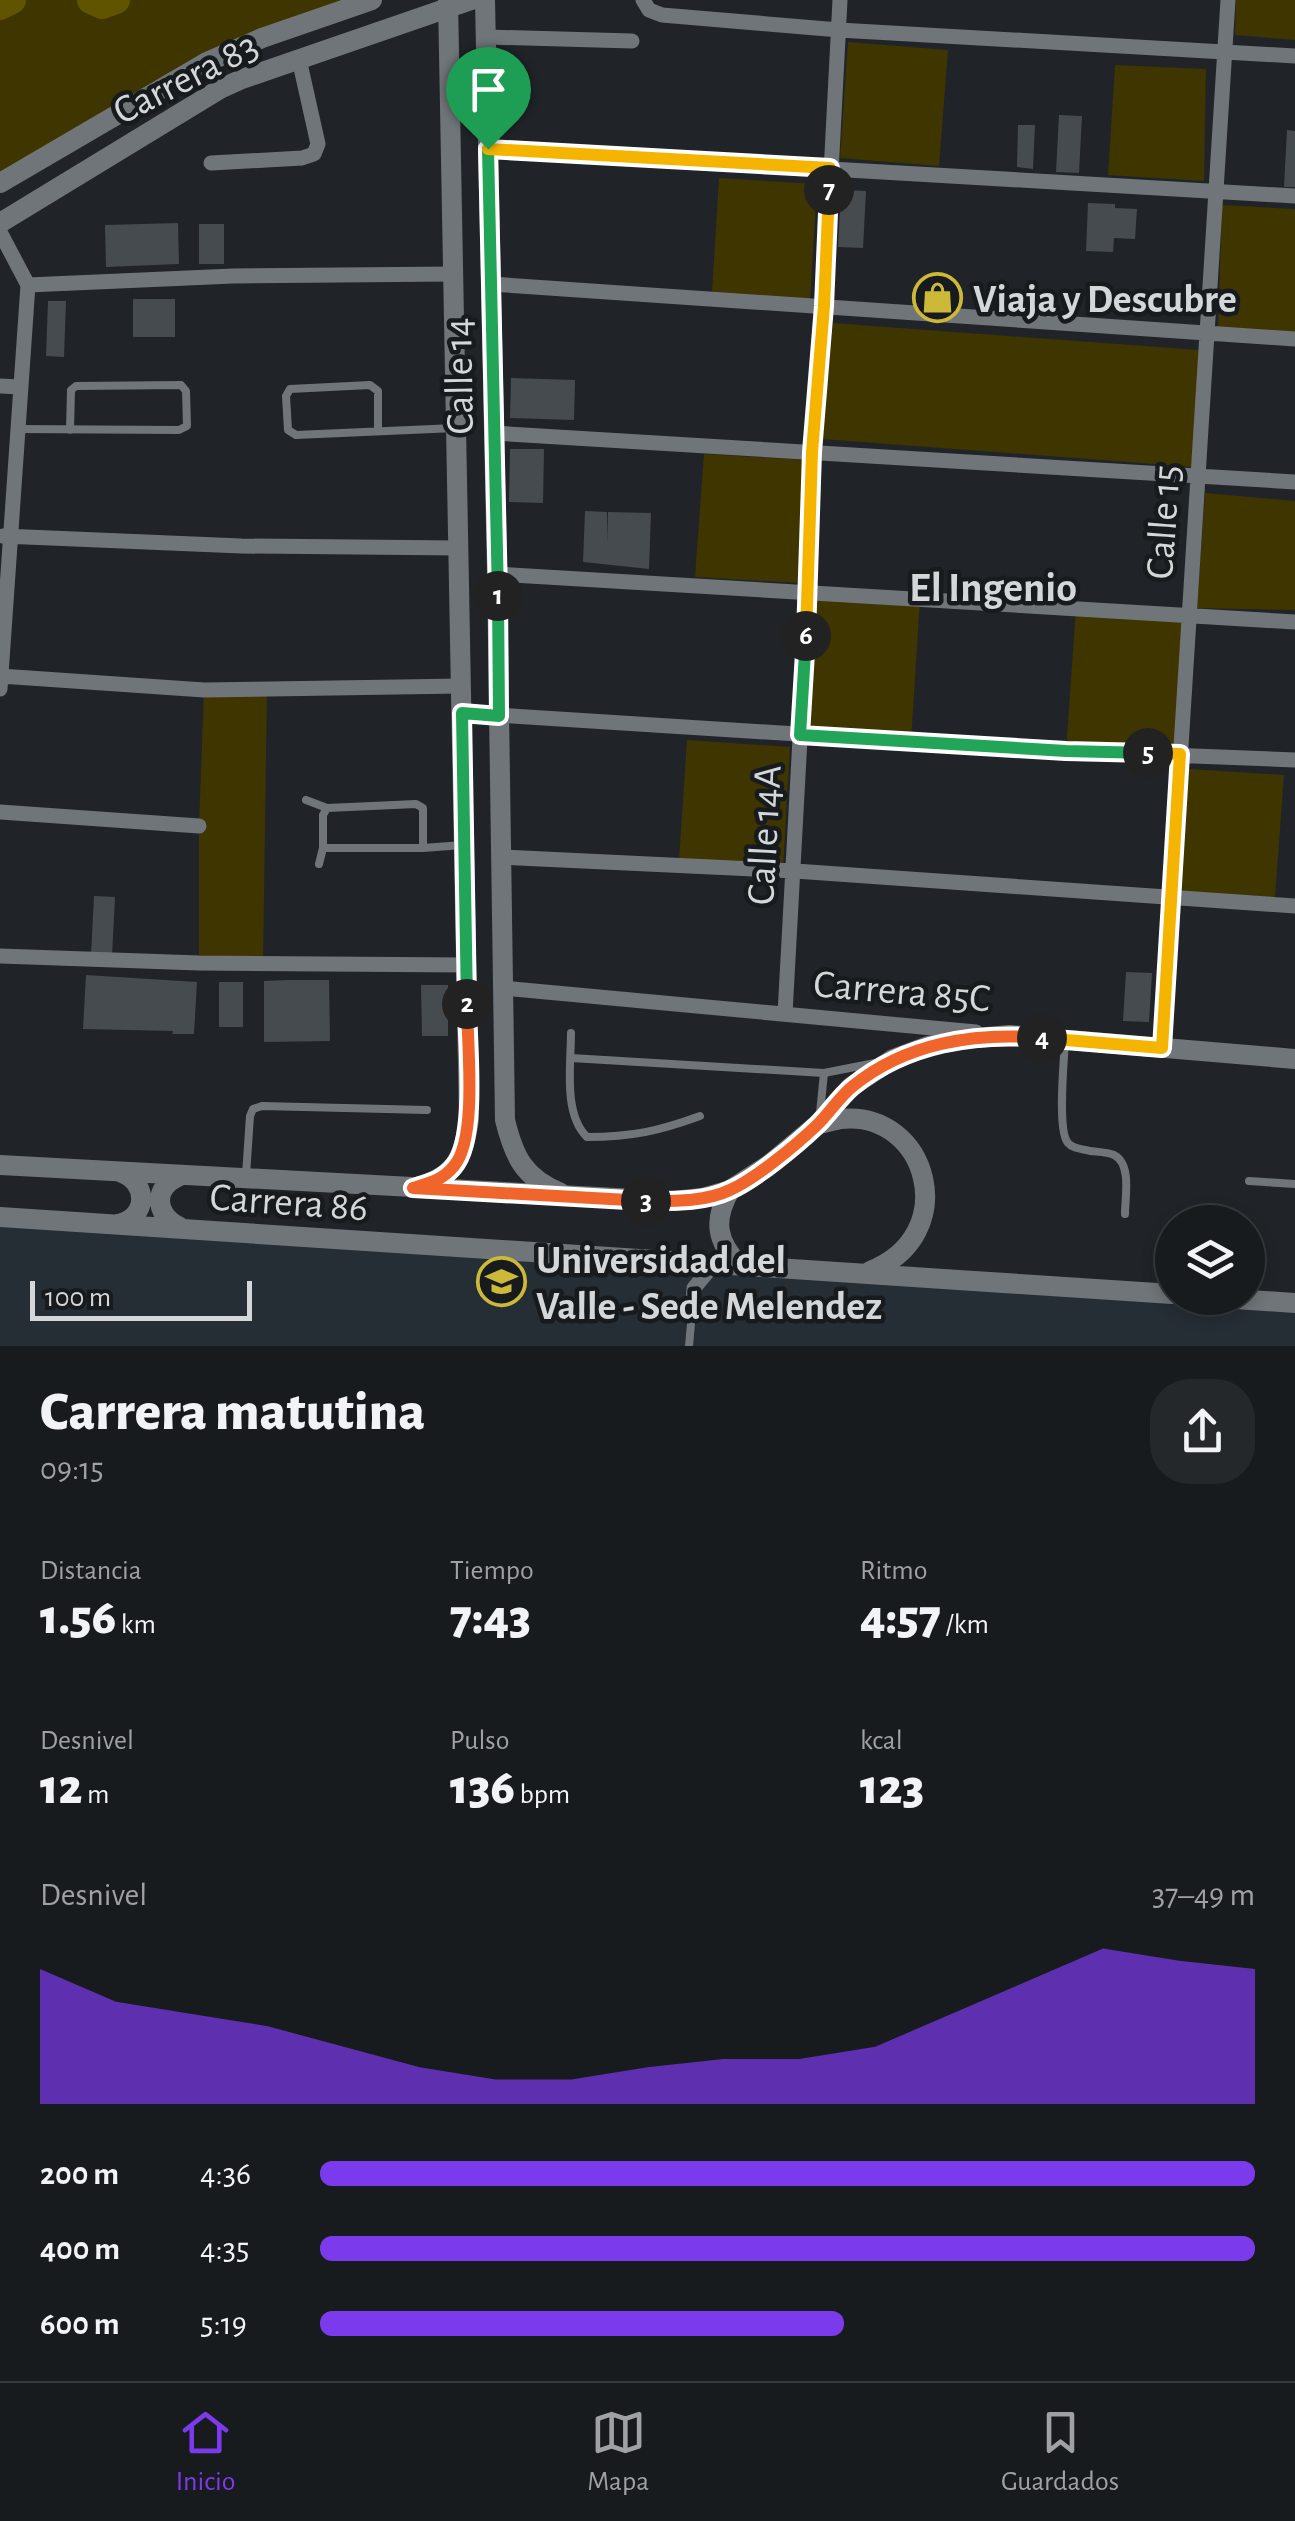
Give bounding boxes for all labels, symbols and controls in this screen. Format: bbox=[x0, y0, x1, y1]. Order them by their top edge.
street label: Carrera 83 bbox=[107, 26, 265, 132]
pin bbox=[446, 47, 531, 150]
icon: arrive bbox=[461, 62, 516, 117]
pin: 7 bbox=[804, 165, 854, 215]
text: 7 bbox=[823, 176, 835, 204]
shop icon: Viaja y Descubre bbox=[912, 272, 964, 324]
place label: Viaja y Descubre bbox=[973, 280, 1237, 320]
street label: Calle 14 bbox=[439, 317, 481, 435]
street label: Calle 15 bbox=[1140, 464, 1188, 581]
district label: El Ingenio bbox=[909, 567, 1077, 609]
pin: 1 bbox=[473, 571, 523, 621]
text: 1 bbox=[493, 582, 503, 610]
pin: 6 bbox=[781, 611, 831, 661]
text: 6 bbox=[799, 622, 813, 650]
pin: 5 bbox=[1123, 728, 1173, 778]
text: 5 bbox=[1142, 739, 1154, 767]
street label: Calle 14A bbox=[741, 764, 789, 906]
street label: Carrera 85C bbox=[812, 964, 992, 1020]
pin: 2 bbox=[442, 979, 492, 1029]
text: 2 bbox=[460, 990, 474, 1018]
pin: 4 bbox=[1017, 1013, 1067, 1063]
text: 4 bbox=[1035, 1024, 1049, 1052]
pin: 3 bbox=[621, 1176, 671, 1226]
street label: Carrera 86 bbox=[208, 1178, 369, 1228]
text: 3 bbox=[640, 1187, 652, 1215]
map controls bbox=[1155, 1205, 1265, 1315]
button: layers bbox=[1155, 1205, 1265, 1315]
place label: Universidad del Valle - Sede Melendez bbox=[536, 1241, 882, 1327]
school or university icon: Universidad del Valle - Sede Melendez bbox=[475, 1256, 527, 1308]
scale bar bbox=[30, 1276, 252, 1320]
text: 100 m bbox=[45, 1284, 111, 1312]
button: share bbox=[1150, 1379, 1255, 1484]
text: Carrera matutina bbox=[40, 1385, 425, 1440]
text: 09:15 bbox=[40, 1453, 104, 1485]
text: Distancia bbox=[40, 1557, 142, 1585]
text: Tiempo bbox=[450, 1557, 534, 1585]
text: Ritmo bbox=[860, 1557, 927, 1585]
text: 1.56 bbox=[40, 1593, 116, 1643]
text: 7:43 bbox=[450, 1593, 531, 1643]
text: 4:57 bbox=[860, 1593, 941, 1643]
text: km bbox=[116, 1611, 156, 1639]
text: /km bbox=[941, 1611, 989, 1639]
text: Desnivel bbox=[40, 1727, 134, 1755]
text: Pulso bbox=[450, 1727, 509, 1755]
text: kcal bbox=[860, 1727, 903, 1755]
text: 12 bbox=[40, 1763, 82, 1813]
text: 136 bbox=[450, 1763, 515, 1813]
text: 123 bbox=[860, 1763, 924, 1813]
text: m bbox=[82, 1781, 109, 1809]
text: bpm bbox=[515, 1781, 570, 1809]
text: Desnivel bbox=[40, 1879, 147, 1911]
text: 37–49 m bbox=[1152, 1879, 1255, 1911]
text: 200 m bbox=[40, 2158, 119, 2190]
text: 4:36 bbox=[200, 2158, 251, 2190]
text: 400 m bbox=[40, 2233, 120, 2265]
text: 4:35 bbox=[200, 2233, 249, 2265]
text: 600 m bbox=[40, 2308, 119, 2340]
text: 5:19 bbox=[200, 2308, 247, 2340]
tab: Inicio bbox=[176, 2405, 236, 2499]
tab: Mapa bbox=[587, 2405, 649, 2499]
tab: Guardados bbox=[1001, 2405, 1119, 2499]

